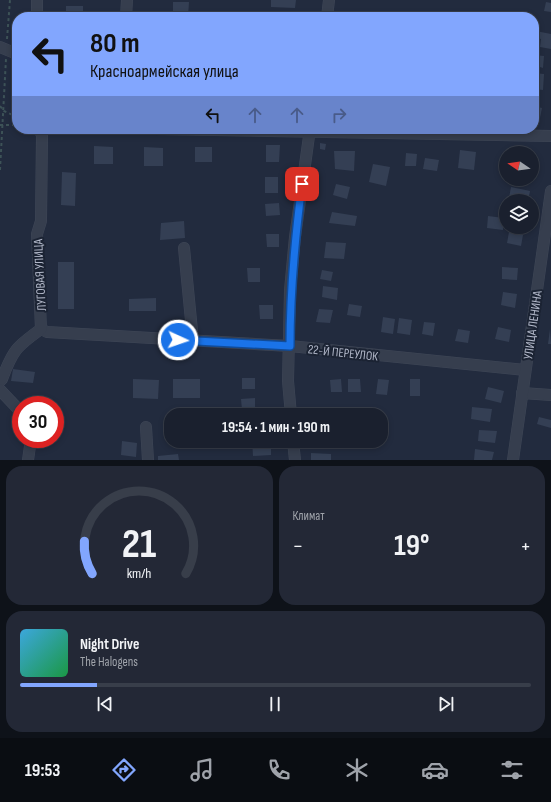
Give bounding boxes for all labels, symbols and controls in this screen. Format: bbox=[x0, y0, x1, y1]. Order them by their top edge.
text: 80 m bbox=[90, 27, 139, 60]
icon: left bbox=[24, 28, 76, 80]
text: Красноармейская улица bbox=[90, 61, 239, 82]
icon: left bbox=[202, 104, 224, 126]
icon: ahead bbox=[244, 104, 266, 126]
icon: ahead bbox=[286, 104, 308, 126]
icon: right bbox=[328, 104, 350, 126]
north arrow bbox=[499, 146, 539, 186]
map controls bbox=[499, 146, 539, 234]
pin bbox=[285, 167, 319, 201]
icon: arrive bbox=[291, 173, 313, 195]
button: layers bbox=[499, 194, 539, 234]
street label: ЛУГОВАЯ УЛИЦА bbox=[30, 238, 50, 311]
street label: УЛИЦА ЛЕНИНА bbox=[520, 289, 546, 361]
position arrow bbox=[157, 319, 199, 361]
street label: 22-Й ПЕРЕУЛОК bbox=[307, 341, 379, 365]
speed limit sign: 30 bbox=[12, 396, 64, 448]
text: 19:54 · 1 мин · 190 m bbox=[222, 418, 330, 437]
text: Климат bbox=[293, 508, 325, 524]
text: 21 bbox=[122, 519, 157, 568]
text: 19° bbox=[394, 528, 429, 564]
text: − bbox=[293, 533, 303, 560]
text: + bbox=[520, 533, 531, 560]
text: km/h bbox=[127, 564, 152, 581]
text: Night Drive bbox=[80, 635, 139, 654]
text: The Halogens bbox=[80, 654, 138, 670]
icon: previous bbox=[94, 693, 116, 715]
icon: pause bbox=[264, 693, 286, 715]
icon: next bbox=[435, 693, 457, 715]
icon: directions bbox=[110, 756, 138, 784]
icon: music bbox=[188, 756, 216, 784]
icon: phone bbox=[265, 756, 293, 784]
icon: climate bbox=[343, 756, 371, 784]
icon: car bbox=[421, 756, 449, 784]
icon: filters bbox=[498, 756, 526, 784]
text: 19:53 bbox=[25, 760, 60, 781]

